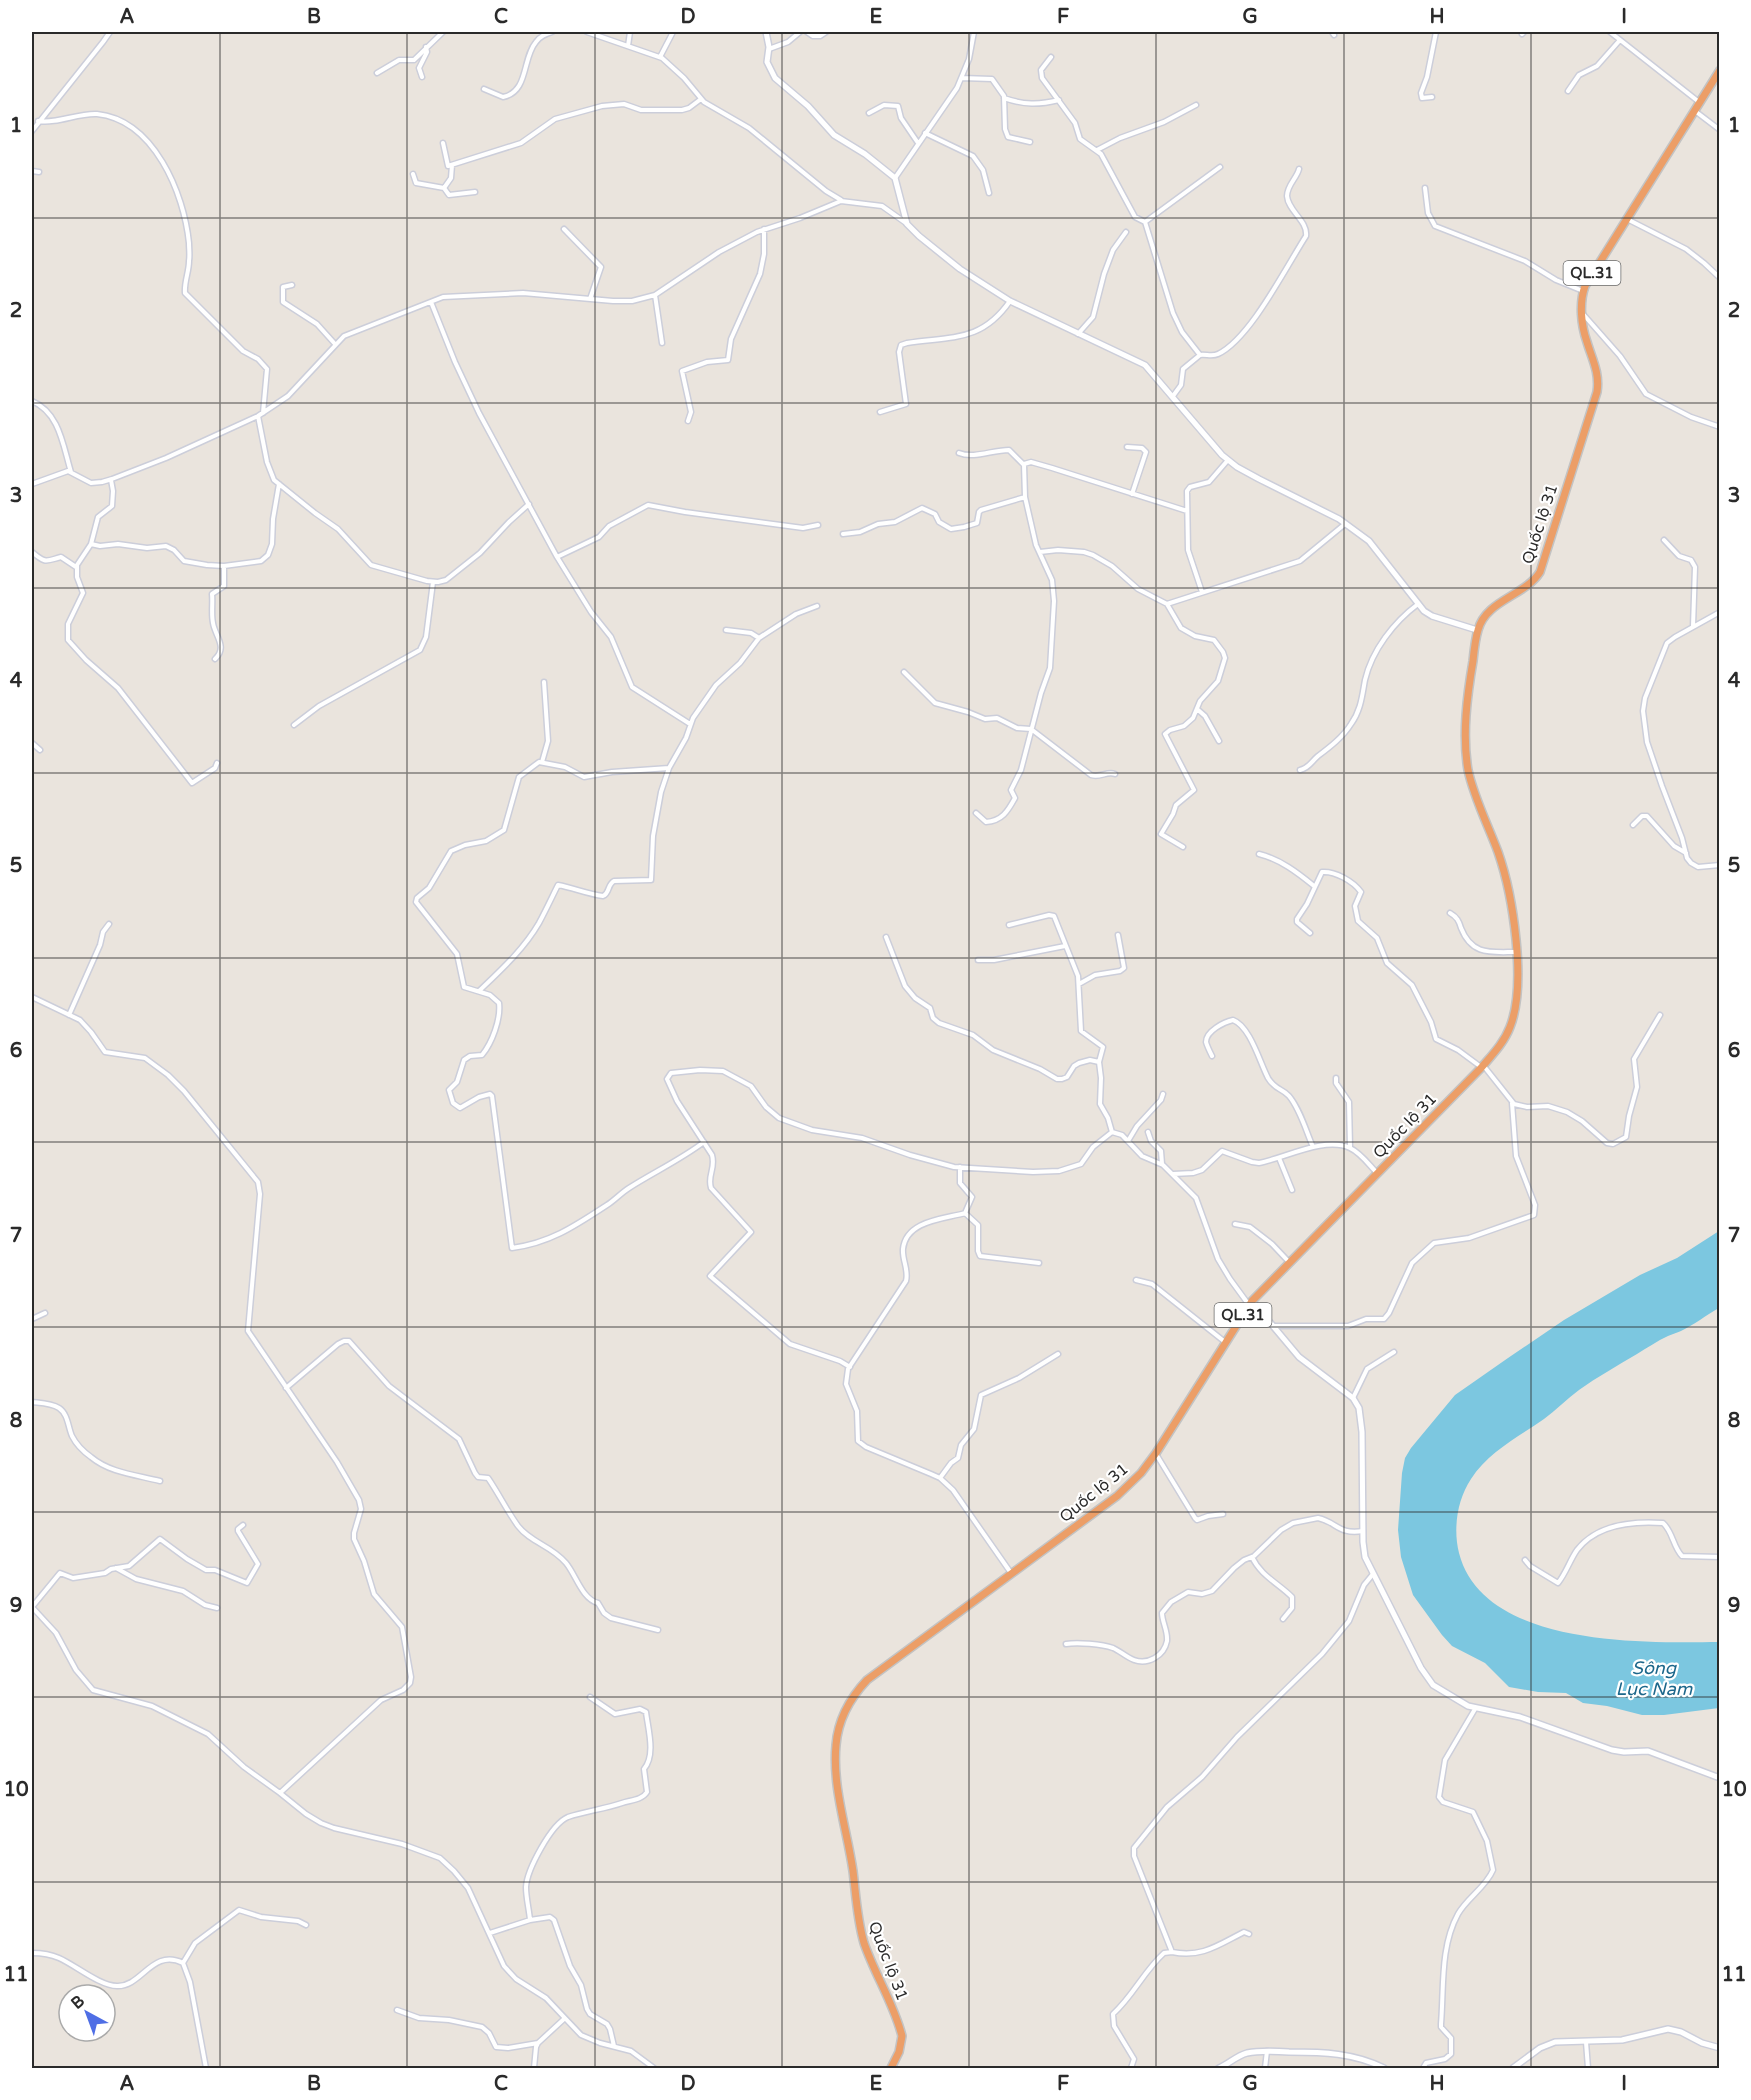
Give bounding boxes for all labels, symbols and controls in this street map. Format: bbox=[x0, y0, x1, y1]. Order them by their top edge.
text: A bbox=[120, 5, 135, 29]
text: B bbox=[307, 5, 321, 29]
text: C bbox=[494, 5, 508, 29]
text: D bbox=[680, 5, 696, 29]
text: E bbox=[870, 5, 883, 29]
text: F bbox=[1057, 5, 1069, 29]
text: G bbox=[1242, 5, 1258, 29]
text: H bbox=[1429, 5, 1445, 29]
text: I bbox=[1621, 5, 1627, 29]
text: 1 bbox=[10, 114, 22, 138]
text: 1 bbox=[1728, 114, 1740, 138]
road number: QL.31 bbox=[1564, 261, 1620, 285]
text: 2 bbox=[10, 299, 22, 323]
text: 2 bbox=[1728, 299, 1740, 323]
street label: Quốc lộ 31 bbox=[1518, 481, 1562, 567]
text: 3 bbox=[10, 484, 22, 508]
text: 3 bbox=[1728, 484, 1740, 508]
text: 4 bbox=[10, 669, 23, 693]
text: 4 bbox=[1728, 669, 1741, 693]
text: 5 bbox=[10, 854, 22, 878]
text: 5 bbox=[1728, 854, 1740, 878]
text: 6 bbox=[10, 1039, 22, 1063]
text: 6 bbox=[1728, 1039, 1740, 1063]
street label: Quốc lộ 31 bbox=[1369, 1089, 1441, 1163]
text: 7 bbox=[10, 1224, 22, 1248]
text: 7 bbox=[1728, 1224, 1740, 1248]
road number: QL.31 bbox=[1214, 1303, 1272, 1327]
text: 8 bbox=[10, 1409, 22, 1433]
text: 8 bbox=[1728, 1409, 1740, 1433]
street label: Quốc lộ 31 bbox=[1055, 1459, 1133, 1527]
text: 9 bbox=[10, 1594, 22, 1618]
text: 9 bbox=[1728, 1594, 1740, 1618]
water label: Sông Lục Nam bbox=[1616, 1657, 1693, 1700]
text: 10 bbox=[3, 1778, 29, 1802]
text: 10 bbox=[1721, 1778, 1747, 1802]
street label: Quốc lộ 31 bbox=[864, 1919, 912, 2003]
text: 11 bbox=[3, 1963, 29, 1987]
text: 11 bbox=[1721, 1963, 1747, 1987]
north arrow bbox=[57, 1983, 117, 2043]
text: B bbox=[67, 1991, 89, 2014]
text: A bbox=[120, 2072, 135, 2096]
text: B bbox=[307, 2072, 321, 2096]
text: C bbox=[494, 2072, 508, 2096]
text: D bbox=[680, 2072, 696, 2096]
text: E bbox=[870, 2072, 883, 2096]
text: F bbox=[1057, 2072, 1069, 2096]
text: G bbox=[1242, 2072, 1258, 2096]
text: H bbox=[1429, 2072, 1445, 2096]
text: I bbox=[1621, 2072, 1627, 2096]

